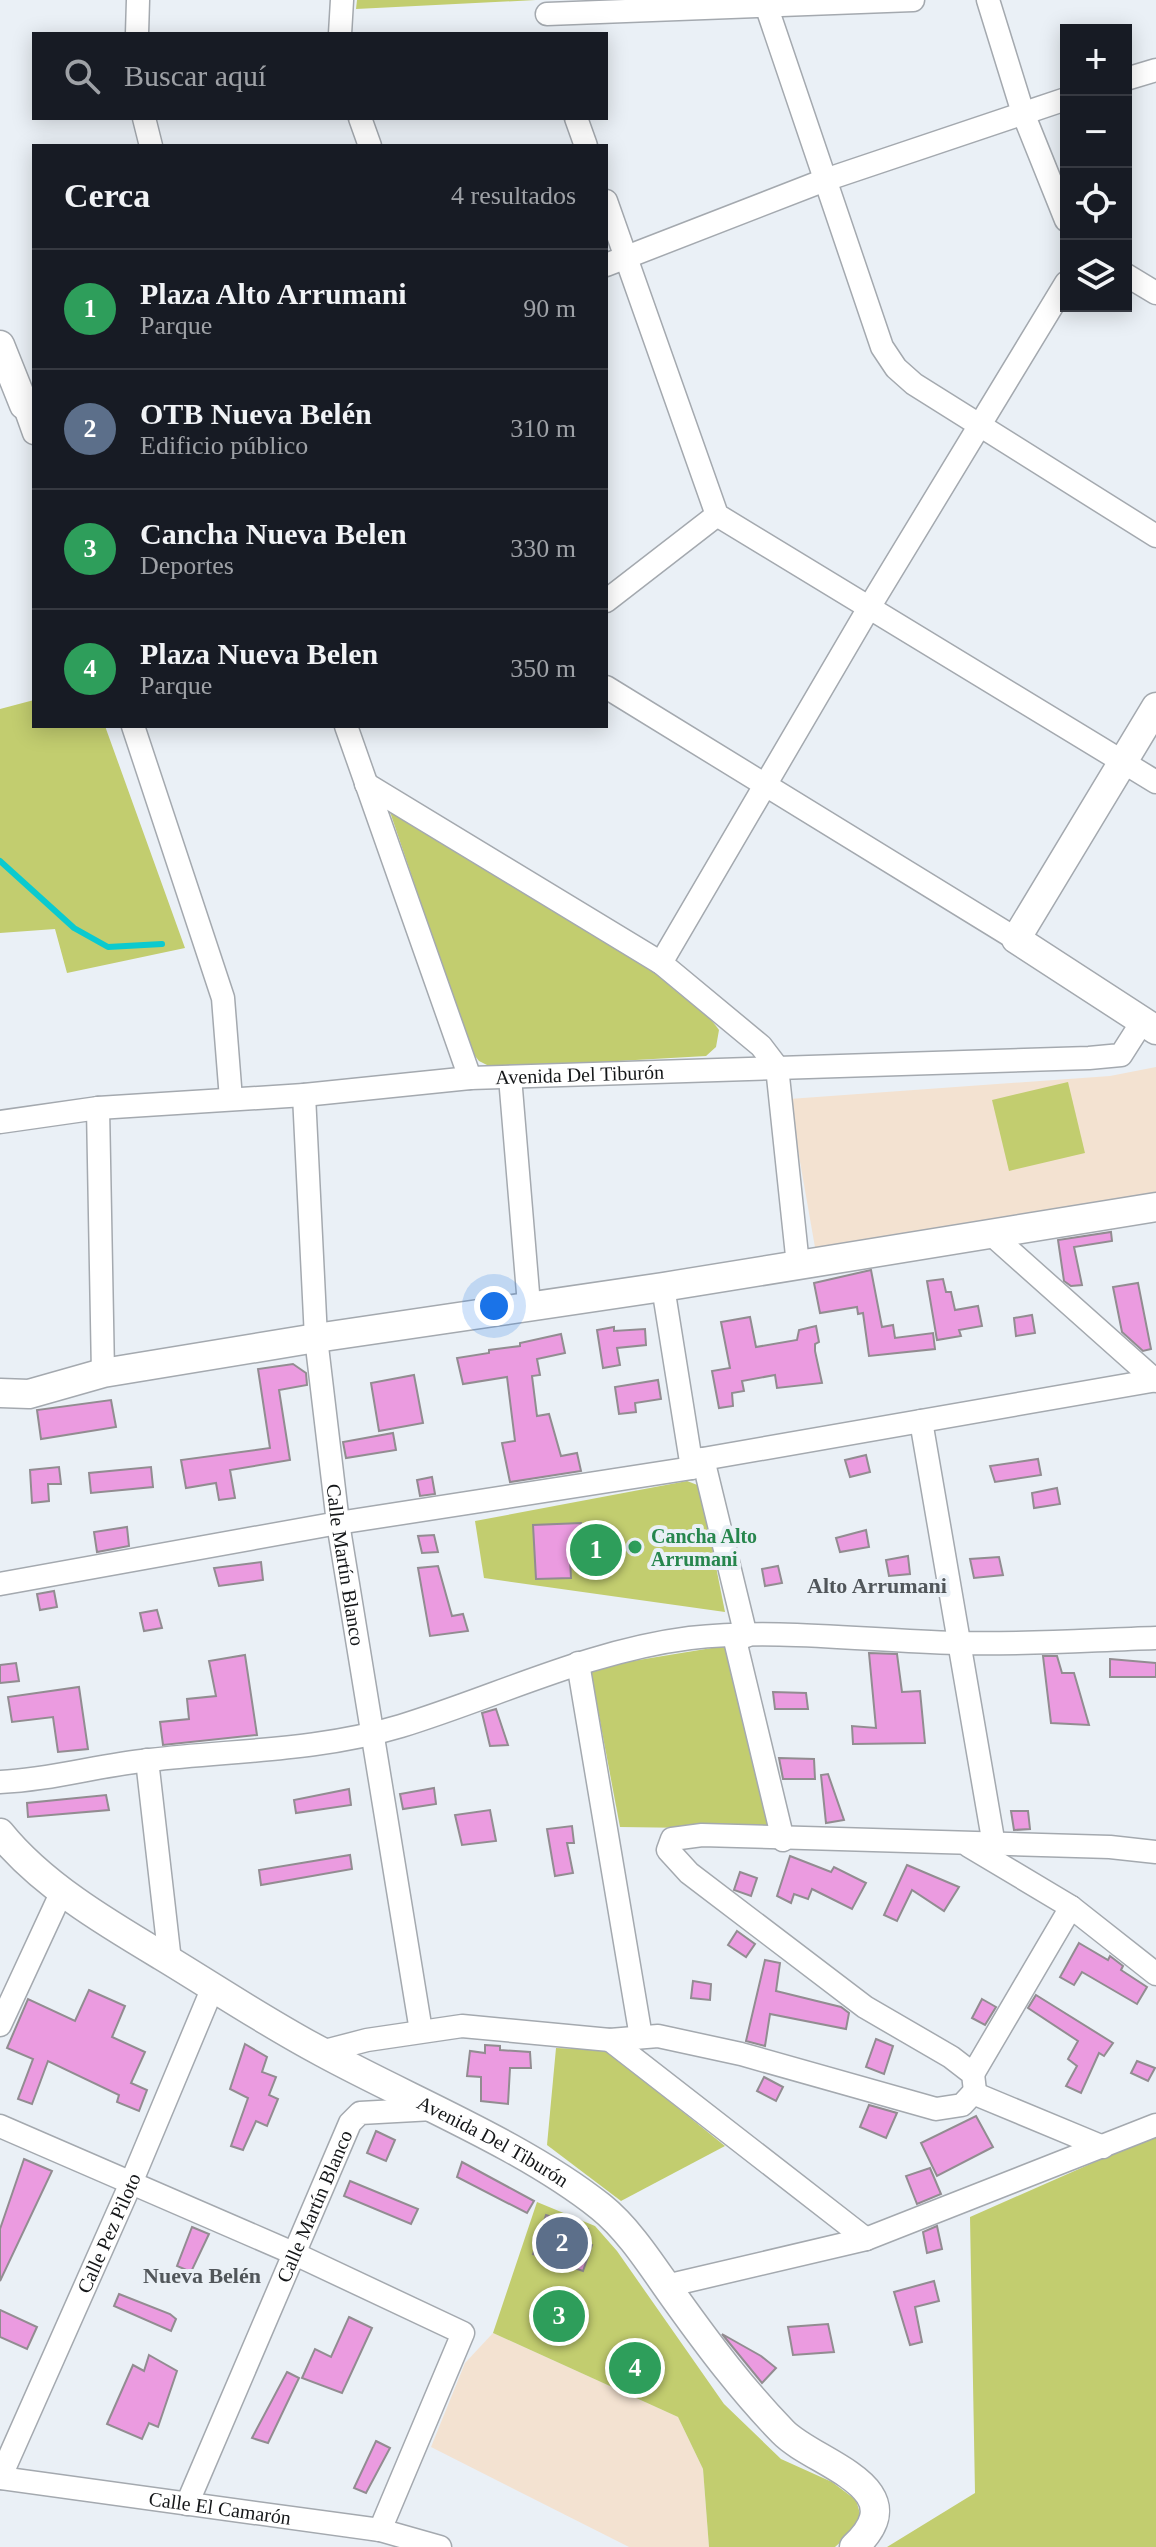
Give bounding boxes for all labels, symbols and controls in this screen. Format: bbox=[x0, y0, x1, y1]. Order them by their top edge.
map controls bbox=[1060, 24, 1132, 312]
button: + bbox=[1060, 24, 1132, 96]
search box bbox=[32, 32, 608, 120]
icon: search bbox=[60, 54, 104, 98]
text: Buscar aquí bbox=[124, 59, 266, 92]
button: − bbox=[1060, 96, 1132, 168]
button: locate bbox=[1060, 168, 1132, 240]
text: Cerca bbox=[64, 177, 150, 214]
text: 4 resultados bbox=[451, 181, 576, 210]
button: layers bbox=[1060, 240, 1132, 312]
text: Plaza Alto Arrumani bbox=[140, 277, 407, 310]
text: 1 bbox=[84, 294, 97, 323]
text: 90 m bbox=[523, 294, 576, 323]
text: Parque bbox=[140, 311, 212, 340]
text: OTB Nueva Belén bbox=[140, 397, 372, 430]
text: 2 bbox=[84, 414, 97, 443]
text: 310 m bbox=[510, 414, 576, 443]
text: Edificio público bbox=[140, 431, 308, 460]
text: Cancha Nueva Belen bbox=[140, 517, 407, 550]
text: 3 bbox=[84, 534, 97, 563]
text: 330 m bbox=[510, 534, 576, 563]
text: Deportes bbox=[140, 551, 234, 580]
text: Plaza Nueva Belen bbox=[140, 637, 378, 670]
text: 4 bbox=[84, 654, 97, 683]
text: 350 m bbox=[510, 654, 576, 683]
text: Parque bbox=[140, 671, 212, 700]
street label: Avenida Del Tiburón bbox=[495, 1061, 664, 1088]
your location bbox=[474, 1286, 514, 1326]
street label: Calle Martín Blanco bbox=[322, 1483, 369, 1647]
pin: 1 bbox=[570, 1520, 622, 1580]
place label: Cancha Alto Arrumani bbox=[651, 1525, 757, 1570]
marker: Cancha Alto Arrumani bbox=[626, 1538, 644, 1556]
district label: Alto Arrumani bbox=[807, 1573, 947, 1598]
street label: Avenida Del Tiburón bbox=[414, 2091, 573, 2191]
street label: Calle Martín Blanco bbox=[272, 2127, 357, 2286]
street label: Calle Pez Piloto bbox=[73, 2170, 145, 2296]
pin: 2 bbox=[536, 2213, 588, 2273]
district label: Nueva Belén bbox=[143, 2263, 261, 2288]
pin: 3 bbox=[533, 2286, 585, 2346]
pin: 4 bbox=[609, 2338, 661, 2398]
street label: Calle El Camarón bbox=[147, 2487, 292, 2529]

